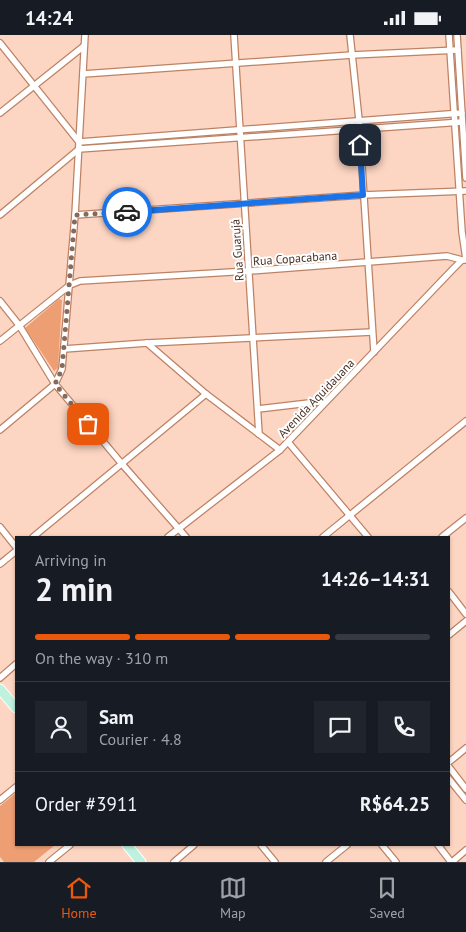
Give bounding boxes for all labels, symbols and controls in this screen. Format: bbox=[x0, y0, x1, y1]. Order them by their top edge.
text: 14:24 bbox=[25, 6, 73, 30]
pin bbox=[339, 124, 381, 166]
icon: home bbox=[346, 131, 374, 159]
courier bbox=[102, 187, 152, 237]
icon: car bbox=[113, 198, 141, 226]
street label: Rua Guarujá bbox=[227, 218, 247, 282]
street label: Rua Copacabana bbox=[252, 248, 338, 268]
street label: Avenida Aquidauana bbox=[275, 355, 357, 441]
pin bbox=[67, 403, 109, 445]
icon: bag bbox=[74, 410, 102, 438]
text: Arriving in bbox=[35, 550, 106, 570]
text: 14:26–14:31 bbox=[321, 567, 430, 591]
text: 2 min bbox=[35, 568, 113, 610]
text: On the way · 310 m bbox=[35, 648, 168, 668]
button: person bbox=[35, 701, 87, 753]
button: chat bbox=[314, 701, 366, 753]
button: phone bbox=[378, 701, 430, 753]
text: Sam bbox=[99, 705, 134, 729]
text: Courier · 4.8 bbox=[99, 729, 182, 749]
text: Order #3911 bbox=[35, 792, 138, 816]
text: R$64.25 bbox=[360, 792, 430, 816]
tab: Home bbox=[61, 874, 97, 922]
tab: Map bbox=[219, 874, 247, 922]
tab: Saved bbox=[369, 874, 405, 922]

